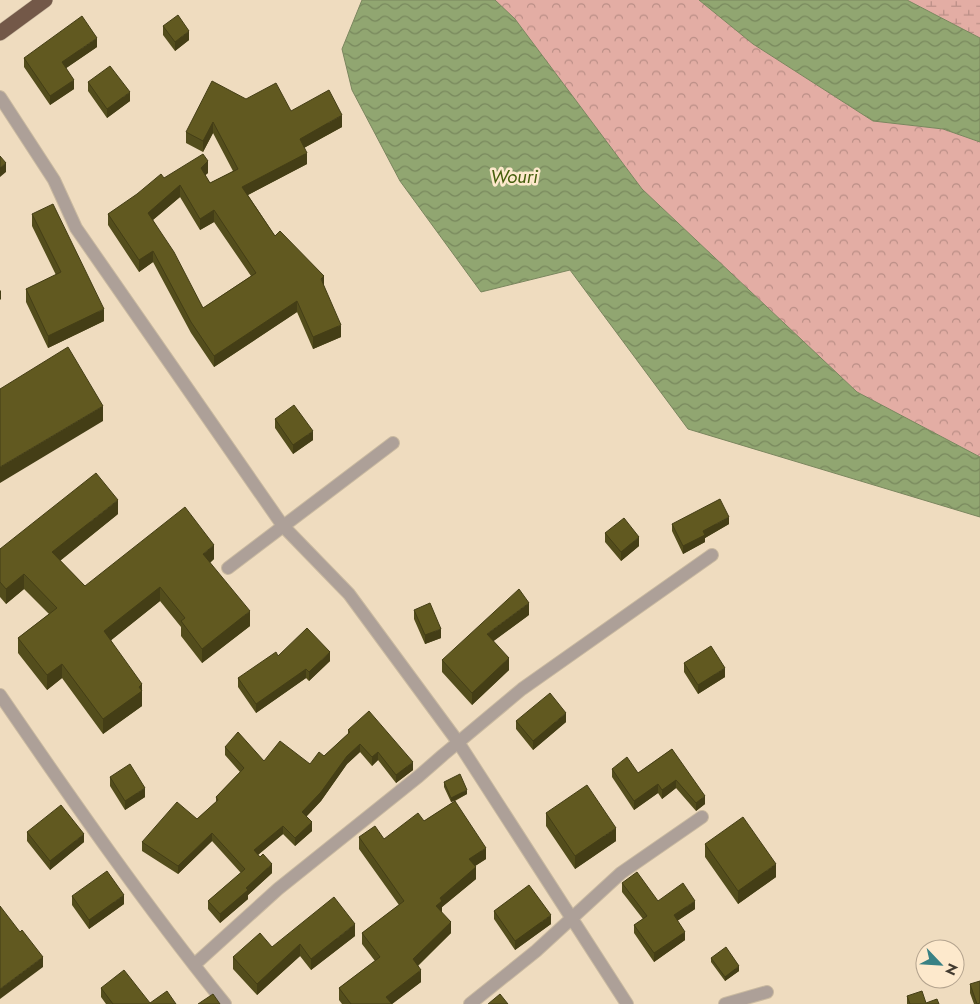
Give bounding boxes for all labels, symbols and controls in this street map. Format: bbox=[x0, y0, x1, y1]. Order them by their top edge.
water label: Wouri bbox=[490, 163, 539, 190]
north arrow bbox=[915, 939, 965, 989]
text: N bbox=[940, 960, 963, 979]

